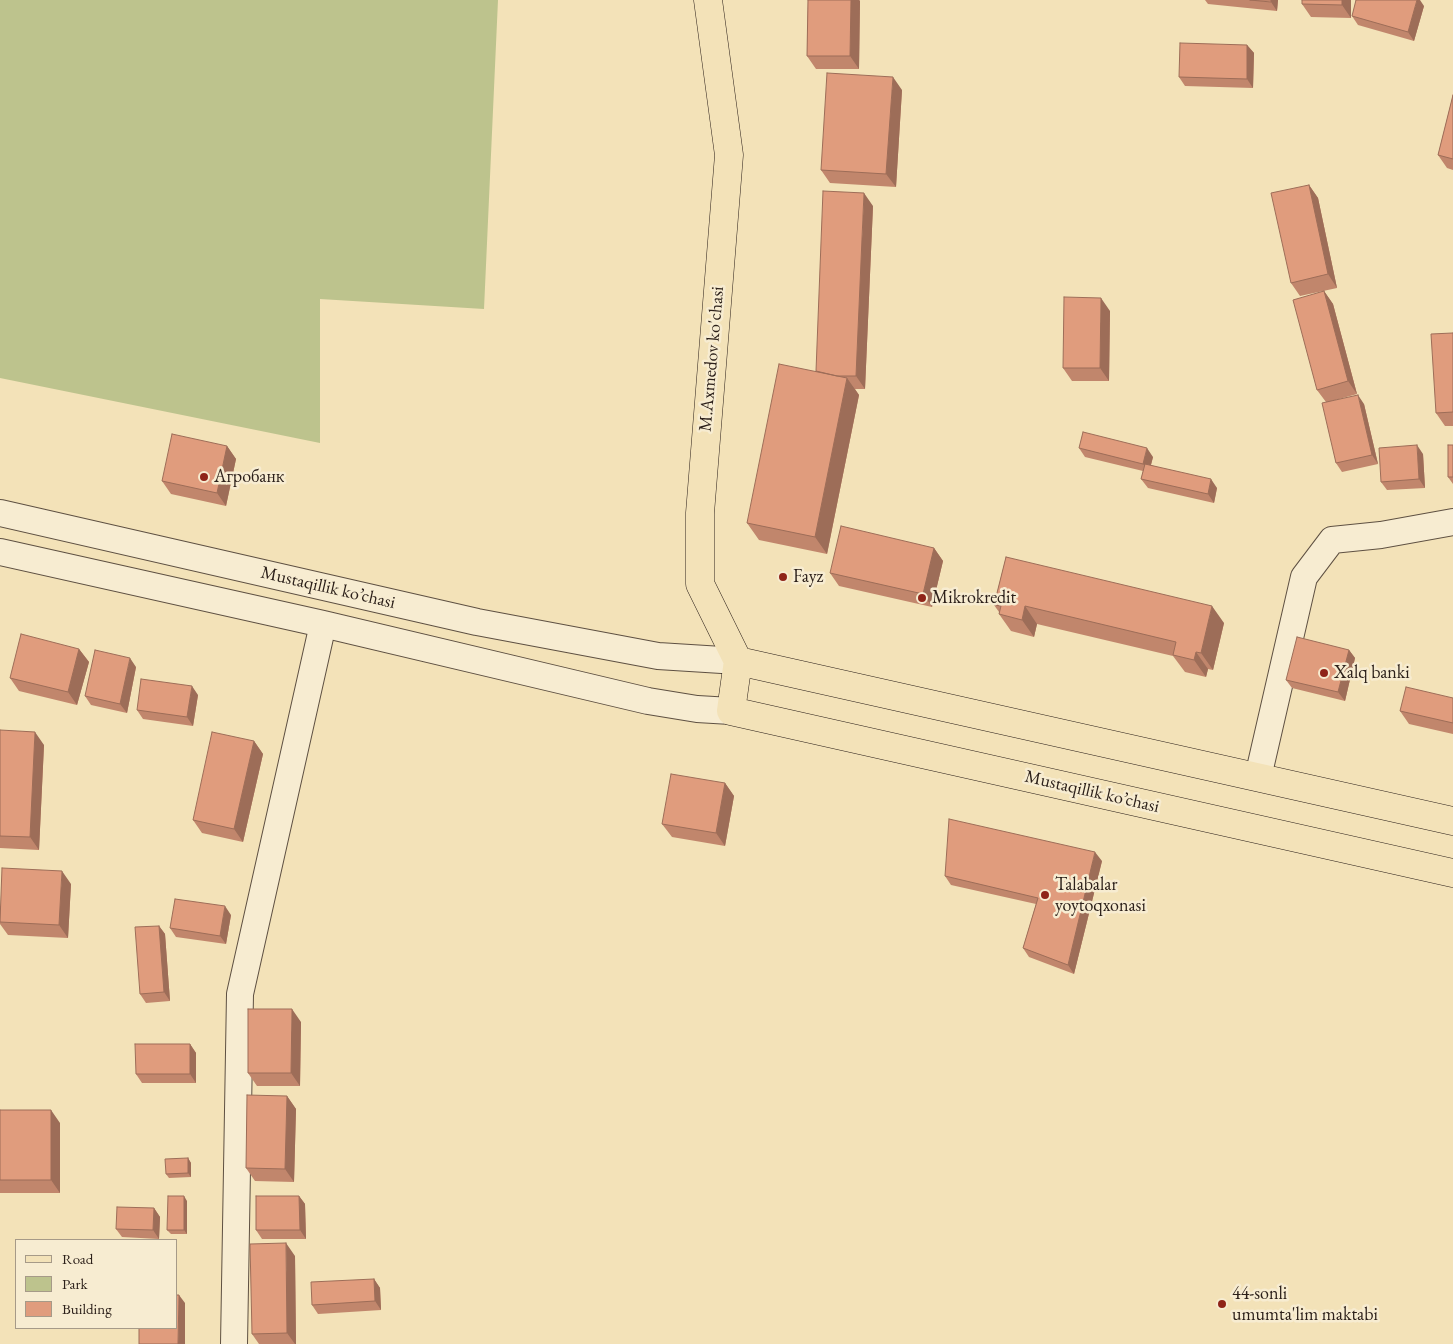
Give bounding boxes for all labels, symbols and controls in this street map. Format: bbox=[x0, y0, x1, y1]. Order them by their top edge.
street label: M.Axmedov ko'chasi bbox=[695, 286, 729, 432]
place label: Агробанк bbox=[214, 466, 284, 488]
marker: Агробанк bbox=[198, 471, 210, 483]
street label: Mustaqillik ko’chasi bbox=[259, 562, 397, 614]
place label: Fayz bbox=[793, 566, 823, 588]
marker: Fayz bbox=[777, 571, 789, 583]
place label: Mikrokredit bbox=[932, 587, 1016, 609]
marker: Mikrokredit bbox=[916, 592, 928, 604]
place label: Xalq banki bbox=[1334, 662, 1410, 684]
marker: Xalq banki bbox=[1318, 667, 1330, 679]
street label: Mustaqillik ko’chasi bbox=[1023, 766, 1161, 818]
place label: Talabalar yoytoqxonasi bbox=[1055, 874, 1146, 916]
marker: Talabalar yoytoqxonasi bbox=[1039, 889, 1051, 901]
legend bbox=[15, 1239, 178, 1329]
text: Road bbox=[62, 1249, 93, 1268]
text: Park bbox=[62, 1274, 88, 1293]
place label: 44-sonli umumta'lim maktabi bbox=[1232, 1283, 1378, 1326]
marker: 44-sonli umumta'lim maktabi bbox=[1216, 1298, 1228, 1310]
text: Building bbox=[62, 1299, 112, 1318]

